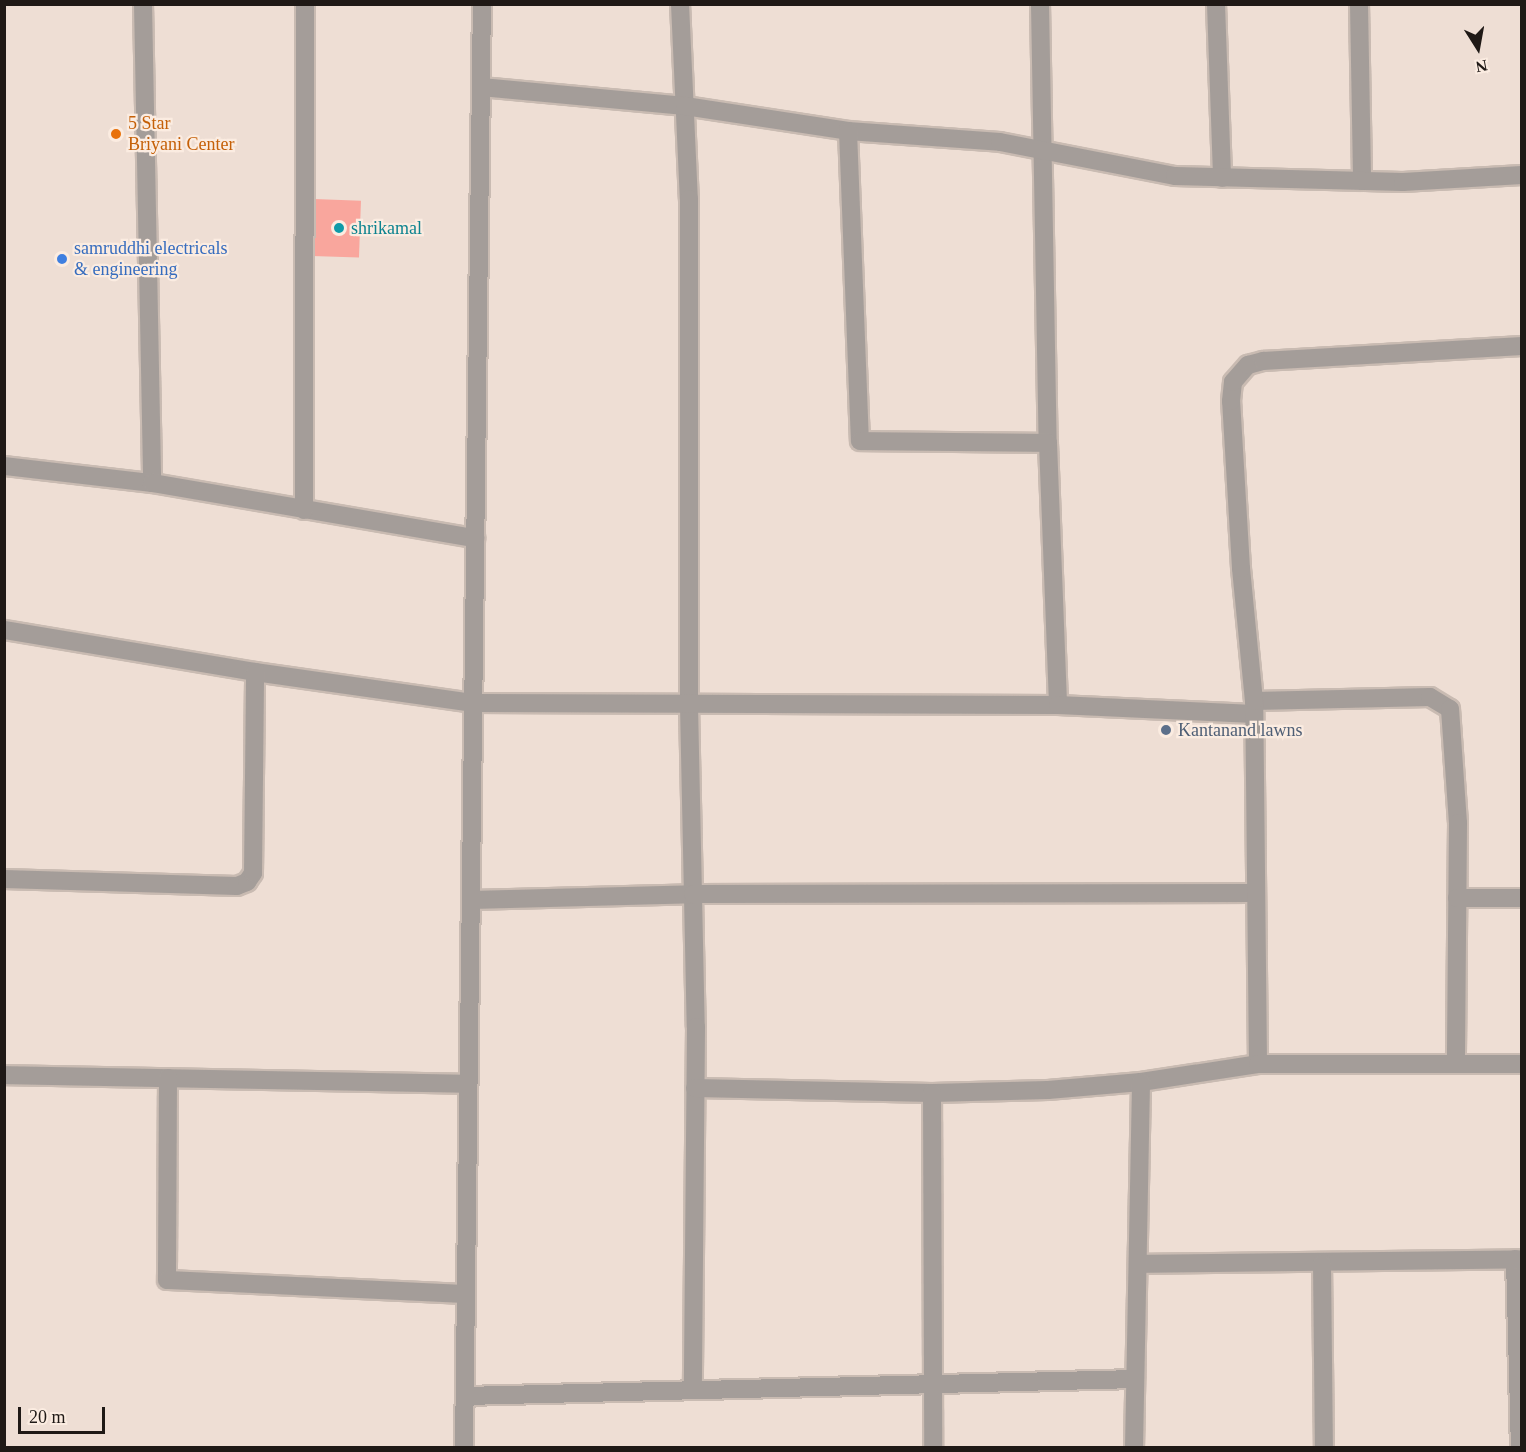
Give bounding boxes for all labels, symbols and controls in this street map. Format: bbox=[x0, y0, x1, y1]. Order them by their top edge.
north arrow bbox=[1448, 18, 1508, 78]
text: N bbox=[1474, 57, 1489, 76]
place label: 5 Star Briyani Center bbox=[128, 113, 234, 156]
marker: 5 Star Briyani Center bbox=[109, 127, 123, 141]
place label: shrikamal bbox=[351, 217, 422, 239]
marker: shrikamal bbox=[332, 221, 346, 235]
place label: samruddhi electricals & engineering bbox=[74, 238, 227, 280]
marker: samruddhi electricals & engineering bbox=[55, 252, 69, 266]
place label: Kantanand lawns bbox=[1178, 719, 1302, 741]
marker: Kantanand lawns bbox=[1159, 723, 1173, 737]
scale bar bbox=[21, 1395, 108, 1433]
text: 20 m bbox=[29, 1407, 66, 1427]

